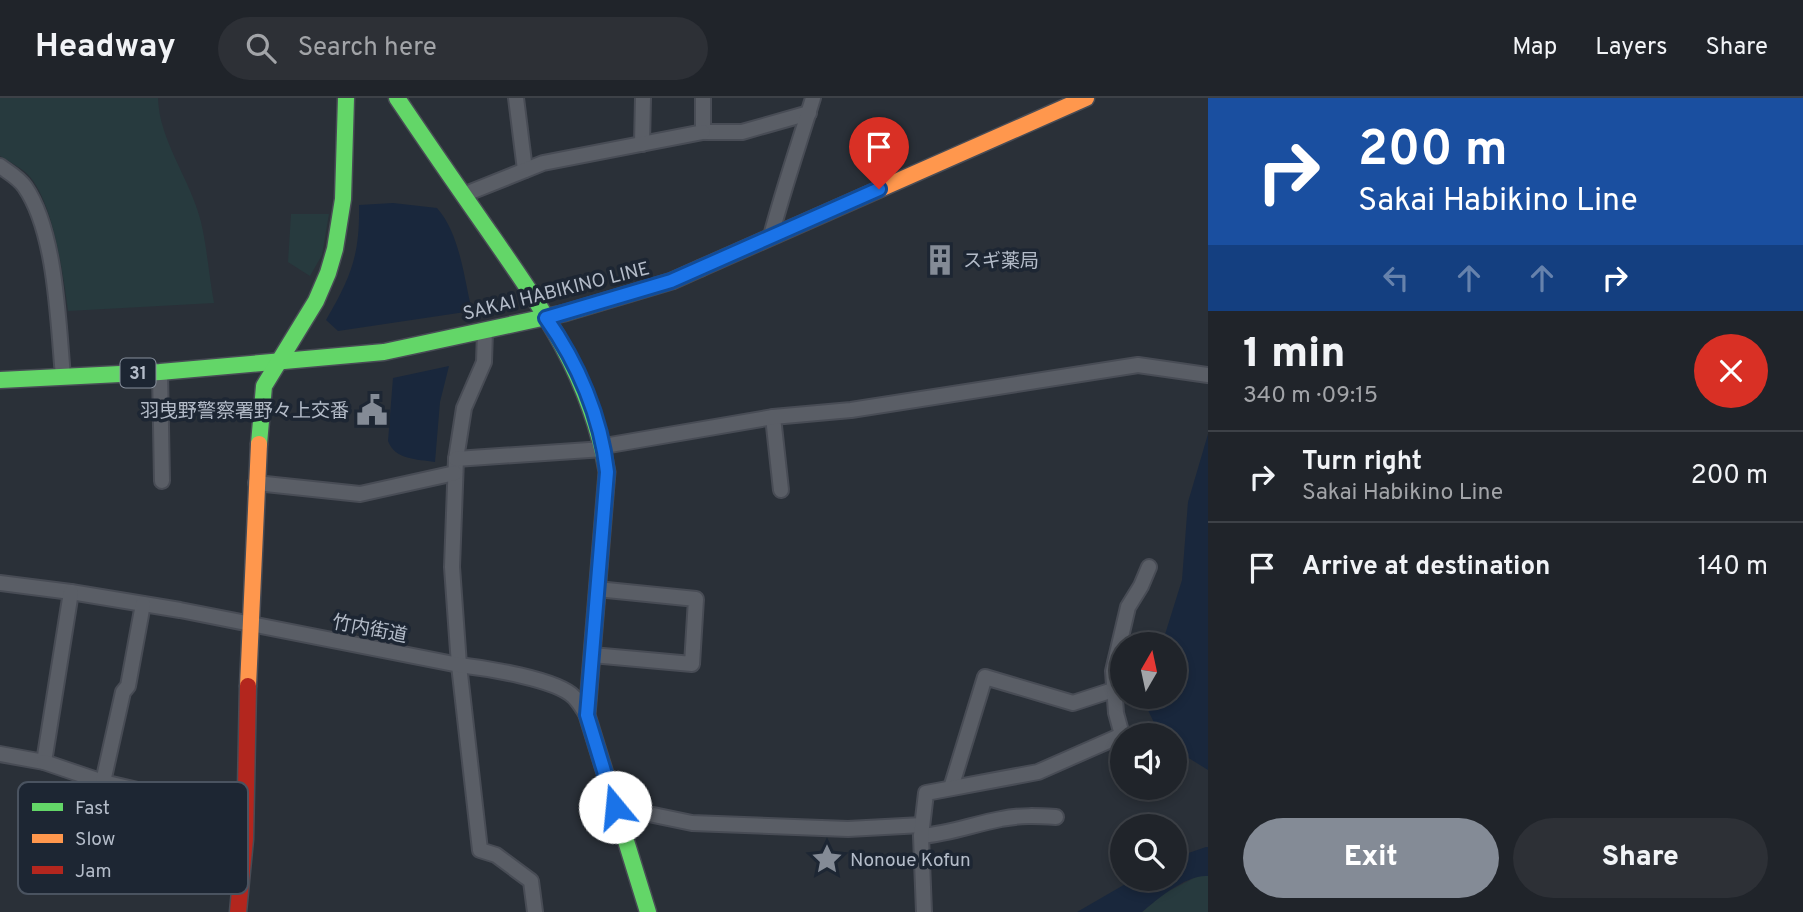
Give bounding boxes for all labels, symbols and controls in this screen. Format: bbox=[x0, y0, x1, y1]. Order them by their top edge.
search box bbox=[218, 17, 708, 80]
text: Headway bbox=[35, 27, 176, 69]
icon: search bbox=[242, 29, 280, 67]
text: Search here bbox=[298, 32, 437, 65]
text: Map bbox=[1512, 33, 1557, 63]
text: Layers bbox=[1595, 33, 1667, 63]
text: Share bbox=[1705, 33, 1768, 63]
pin bbox=[849, 117, 909, 189]
text: 200 m bbox=[1358, 121, 1508, 183]
icon: right bbox=[1243, 126, 1334, 217]
icon: arrive bbox=[860, 128, 898, 166]
text: Sakai Habikino Line bbox=[1358, 182, 1638, 222]
building icon: スギ薬局 bbox=[923, 243, 957, 277]
place label: スギ薬局 bbox=[963, 250, 1039, 274]
street label: SAKAI HABIKINO LINE bbox=[461, 257, 652, 327]
icon: left bbox=[1377, 259, 1415, 297]
icon: ahead bbox=[1450, 259, 1488, 297]
icon: ahead bbox=[1523, 259, 1561, 297]
icon: right bbox=[1596, 259, 1634, 297]
text: 1 min bbox=[1243, 329, 1346, 382]
button: close bbox=[1694, 334, 1768, 408]
road number: 31 bbox=[120, 358, 156, 388]
text: 340 m · 09:15 bbox=[1243, 382, 1378, 411]
public building icon: 羽曳野警察署野々上交番 bbox=[355, 393, 389, 427]
place label: 羽曳野警察署野々上交番 bbox=[140, 400, 349, 424]
text: Turn right bbox=[1302, 446, 1422, 479]
icon: right bbox=[1243, 458, 1281, 496]
text: 200 m bbox=[1691, 460, 1768, 493]
text: Sakai Habikino Line bbox=[1302, 479, 1503, 508]
icon: arrive bbox=[1243, 549, 1281, 587]
text: Arrive at destination bbox=[1302, 551, 1550, 584]
text: 140 m bbox=[1698, 551, 1768, 584]
street label: 竹内街道 bbox=[330, 611, 409, 649]
north arrow bbox=[1110, 632, 1186, 709]
map controls bbox=[1110, 632, 1187, 891]
button: sound bbox=[1110, 723, 1187, 800]
position arrow bbox=[578, 770, 652, 844]
legend bbox=[18, 782, 248, 894]
text: Fast bbox=[75, 797, 110, 821]
button: search bbox=[1110, 814, 1187, 891]
button: Exit bbox=[1243, 818, 1499, 898]
button: Share bbox=[1513, 818, 1768, 898]
text: Slow bbox=[75, 828, 115, 852]
place icon: Nonoue Kofun bbox=[810, 842, 844, 876]
place label: Nonoue Kofun bbox=[850, 849, 971, 873]
text: Jam bbox=[75, 860, 112, 884]

